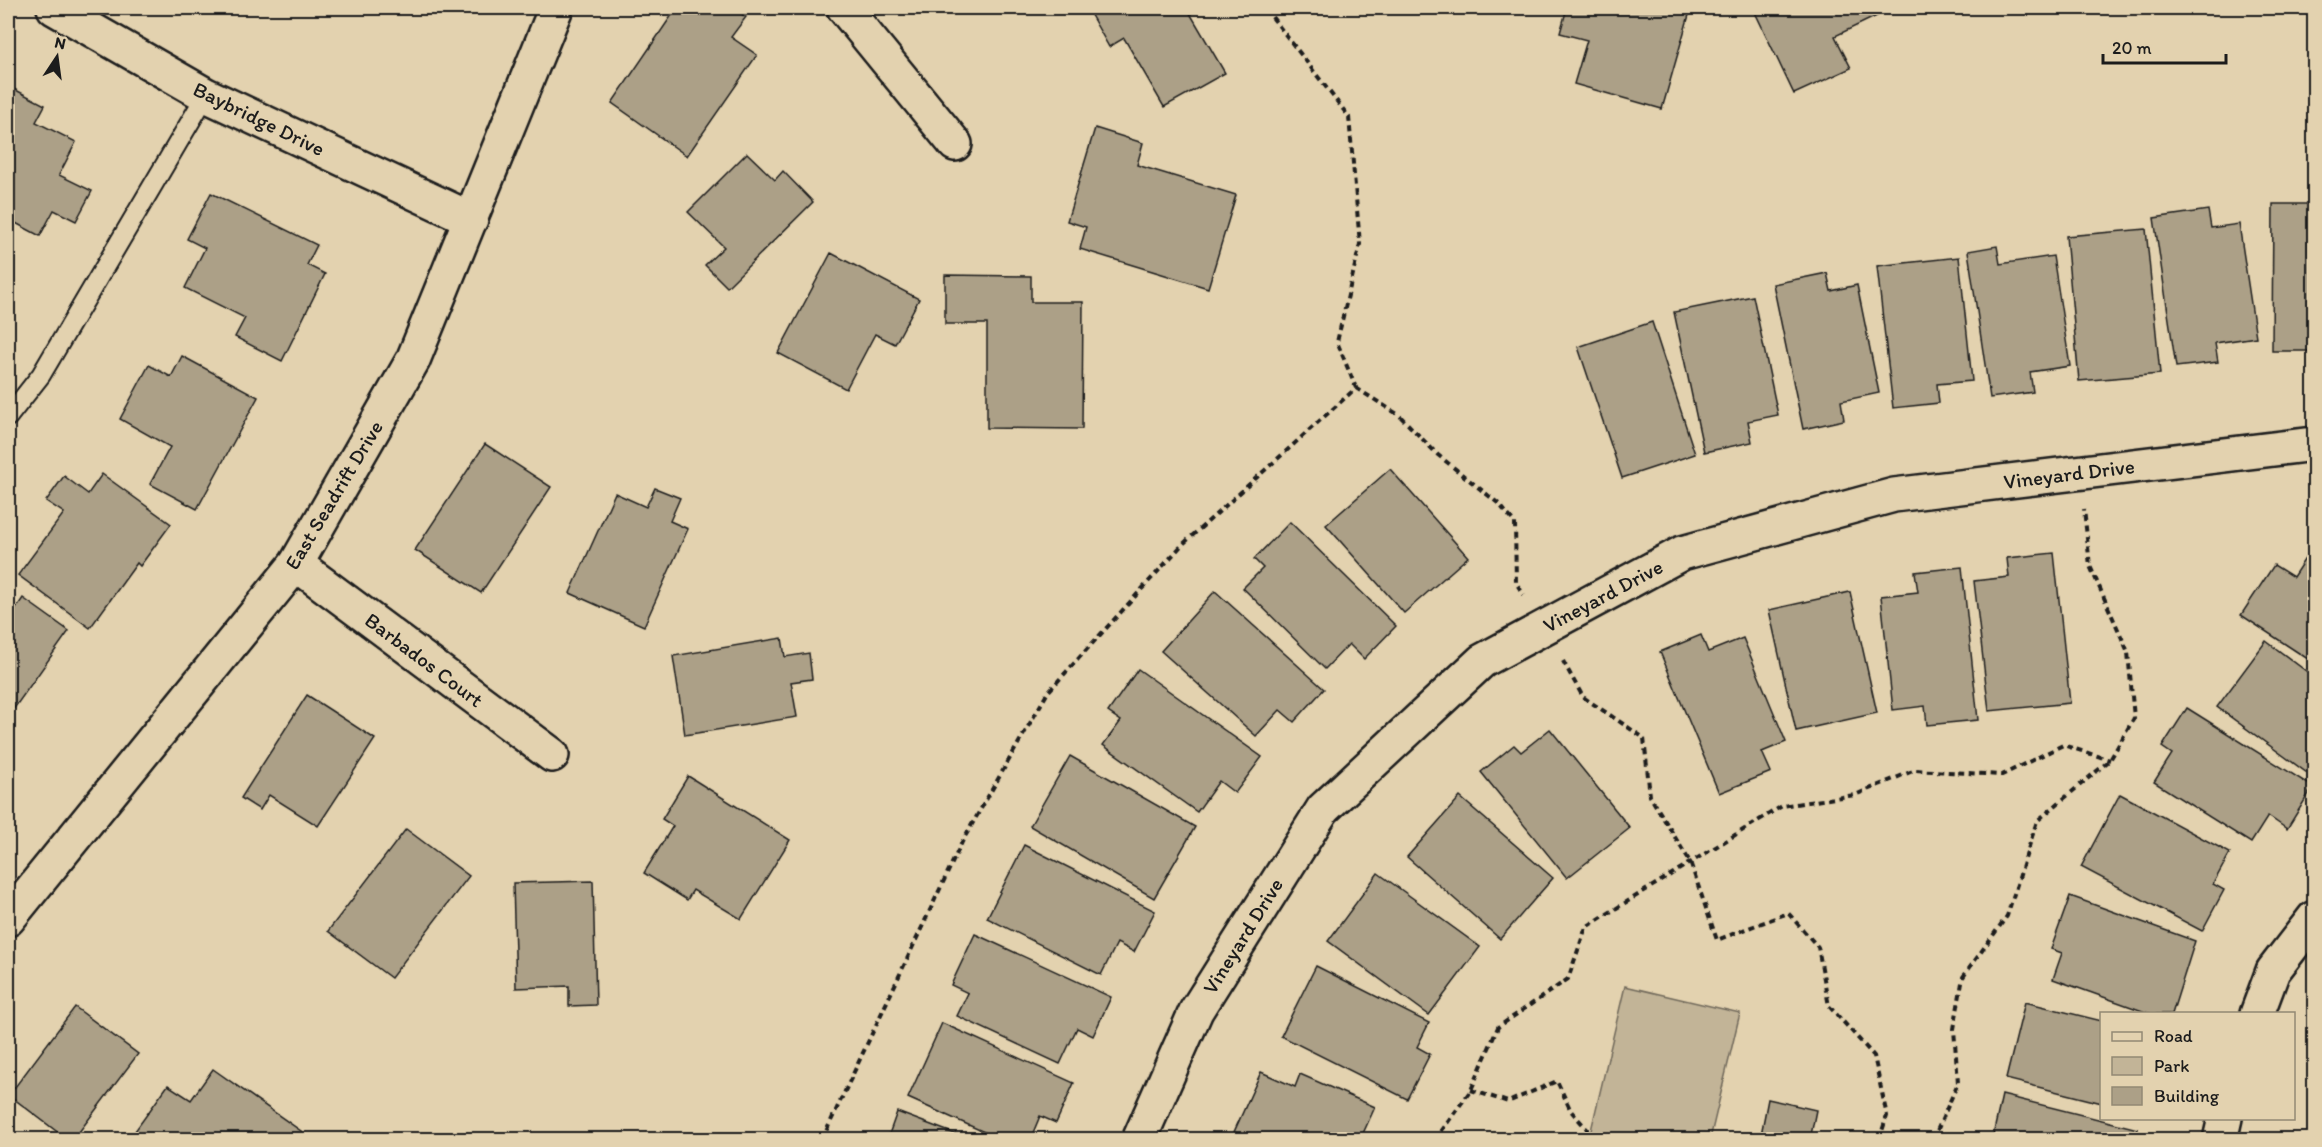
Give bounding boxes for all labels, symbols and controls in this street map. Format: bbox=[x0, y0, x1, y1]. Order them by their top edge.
north arrow bbox=[27, 27, 87, 87]
scale bar bbox=[2103, 27, 2226, 65]
text: N bbox=[53, 32, 68, 53]
text: 20 m bbox=[2112, 37, 2152, 59]
street label: Baybridge Drive bbox=[189, 76, 329, 161]
street label: East Seadrift Drive bbox=[279, 416, 388, 574]
street label: Vineyard Drive bbox=[2002, 453, 2136, 494]
street label: Vineyard Drive bbox=[1539, 554, 1667, 638]
street label: Barbados Court bbox=[360, 607, 489, 712]
street label: Vineyard Drive bbox=[1197, 873, 1288, 998]
legend bbox=[2100, 1012, 2295, 1120]
text: Road bbox=[2154, 1025, 2193, 1047]
text: Park bbox=[2154, 1055, 2189, 1077]
text: Building bbox=[2154, 1085, 2220, 1107]

